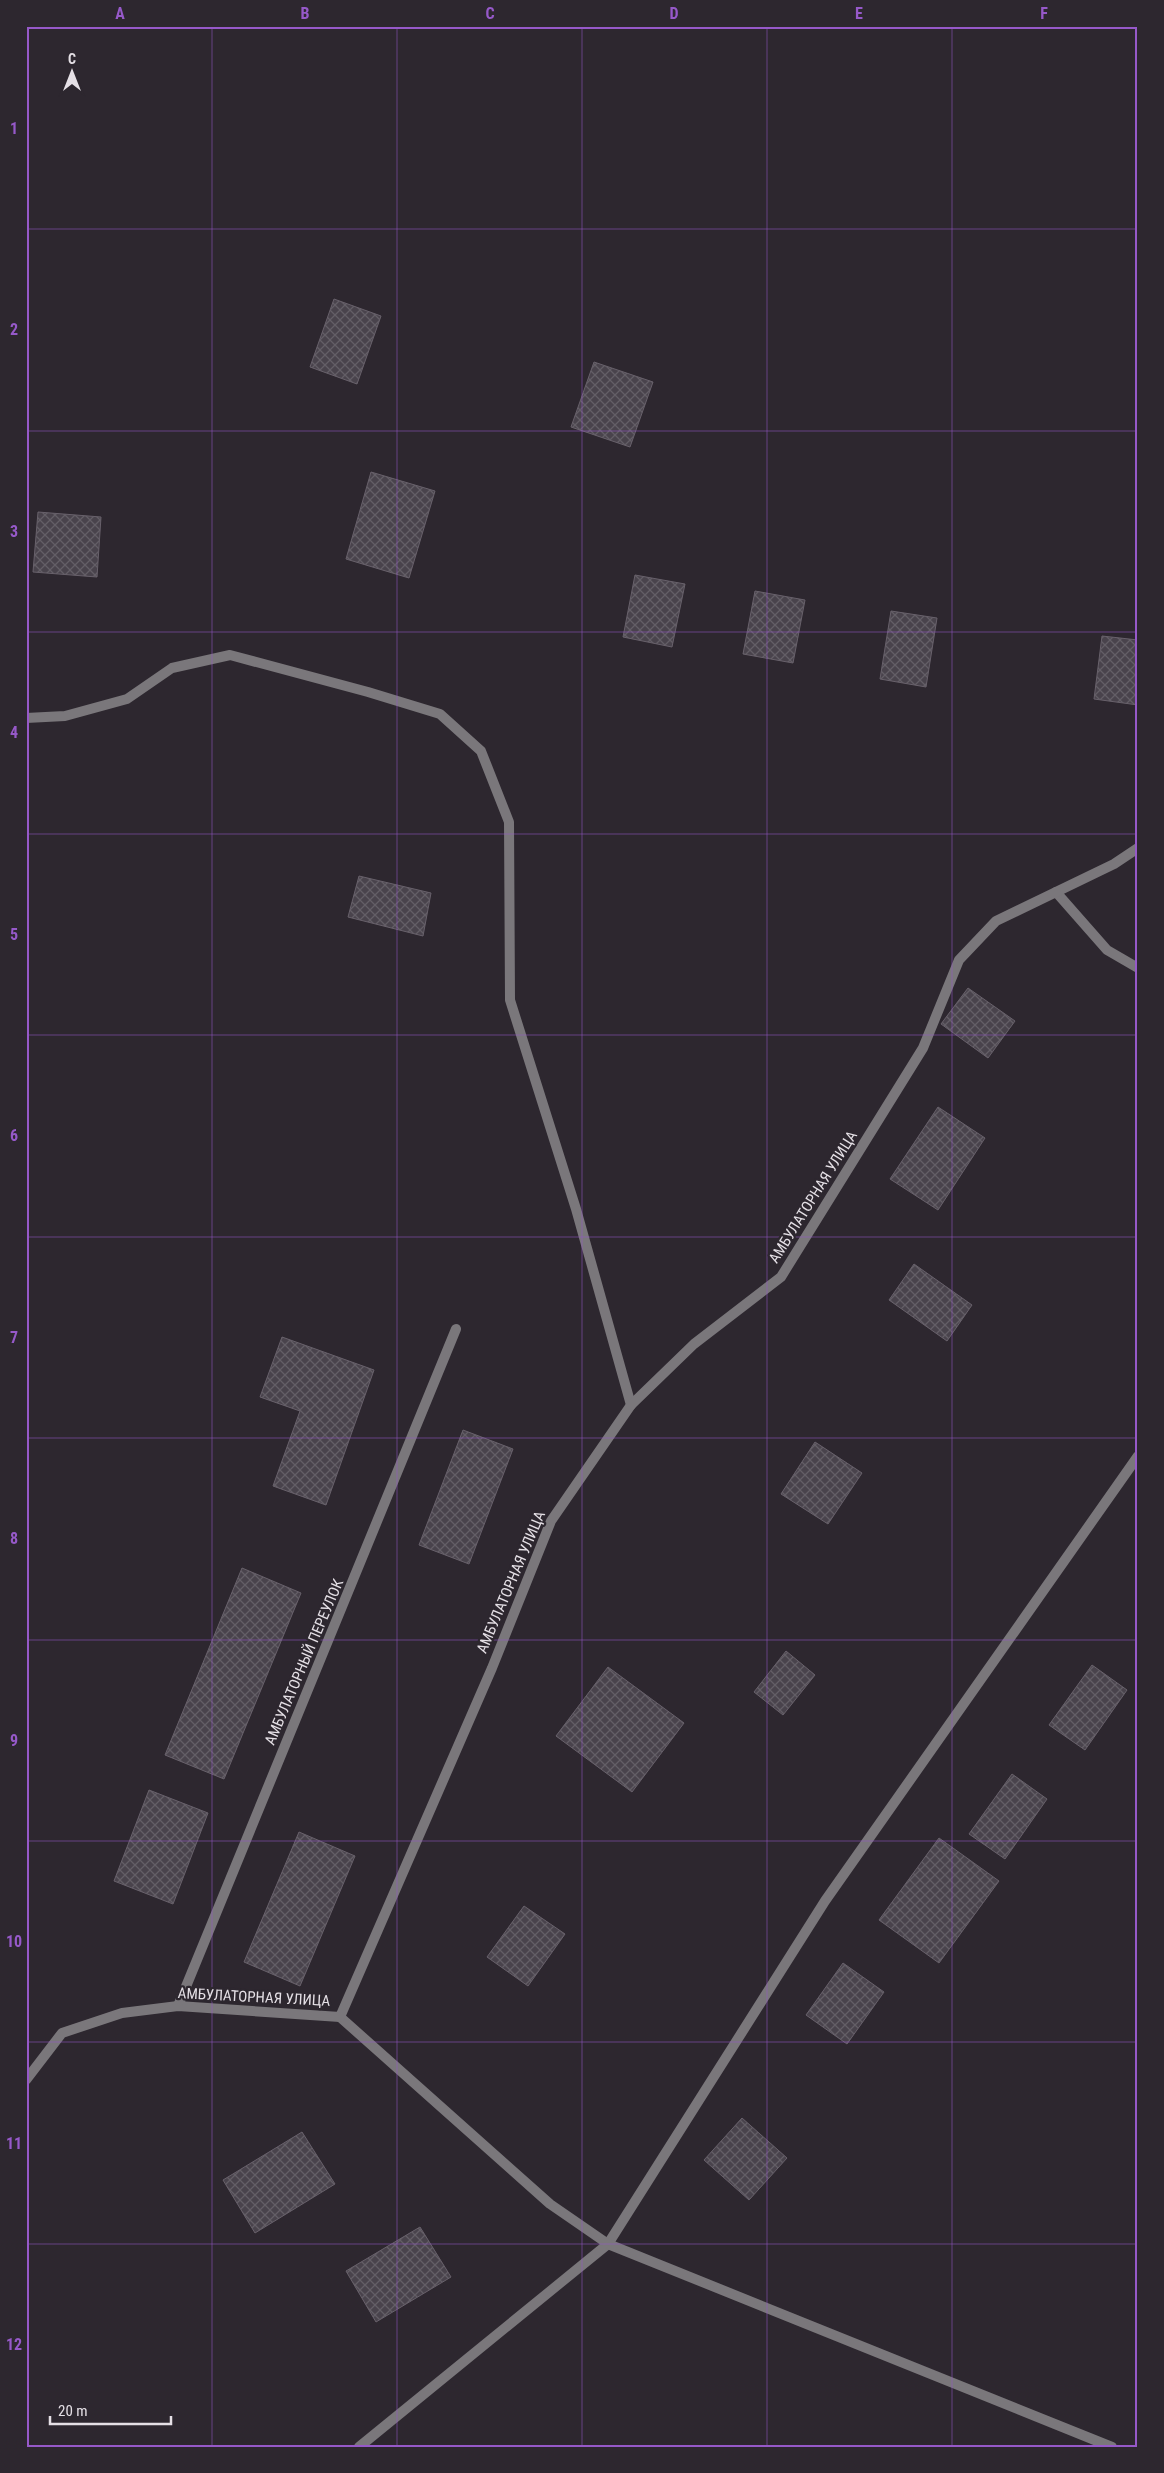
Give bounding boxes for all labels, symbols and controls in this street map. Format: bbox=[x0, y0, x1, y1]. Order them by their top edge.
text: A bbox=[115, 4, 125, 23]
text: B bbox=[301, 4, 310, 23]
text: C bbox=[485, 4, 495, 23]
text: D bbox=[669, 4, 679, 23]
text: E bbox=[855, 4, 863, 23]
text: F bbox=[1040, 4, 1048, 23]
north arrow bbox=[48, 48, 98, 98]
text: С bbox=[68, 51, 76, 67]
text: 1 bbox=[10, 119, 18, 138]
text: 2 bbox=[10, 320, 18, 339]
text: 3 bbox=[10, 522, 18, 541]
text: 4 bbox=[10, 723, 18, 742]
text: 5 bbox=[10, 925, 18, 944]
text: 6 bbox=[10, 1126, 18, 1145]
street label: АМБУЛАТОРНАЯ УЛИЦА bbox=[765, 1127, 861, 1266]
text: 7 bbox=[10, 1328, 18, 1347]
street label: АМБУЛАТОРНАЯ УЛИЦА bbox=[473, 1508, 549, 1656]
text: 8 bbox=[10, 1529, 18, 1548]
street label: АМБУЛАТОРНЫЙ ПЕРЕУЛОК bbox=[261, 1576, 347, 1748]
text: 9 bbox=[10, 1731, 18, 1750]
text: 10 bbox=[6, 1932, 22, 1951]
street label: АМБУЛАТОРНАЯ УЛИЦА bbox=[177, 1984, 331, 2010]
text: 11 bbox=[6, 2134, 22, 2153]
text: 12 bbox=[6, 2335, 22, 2354]
scale bar bbox=[50, 2393, 171, 2425]
text: 20 m bbox=[58, 2402, 88, 2420]

